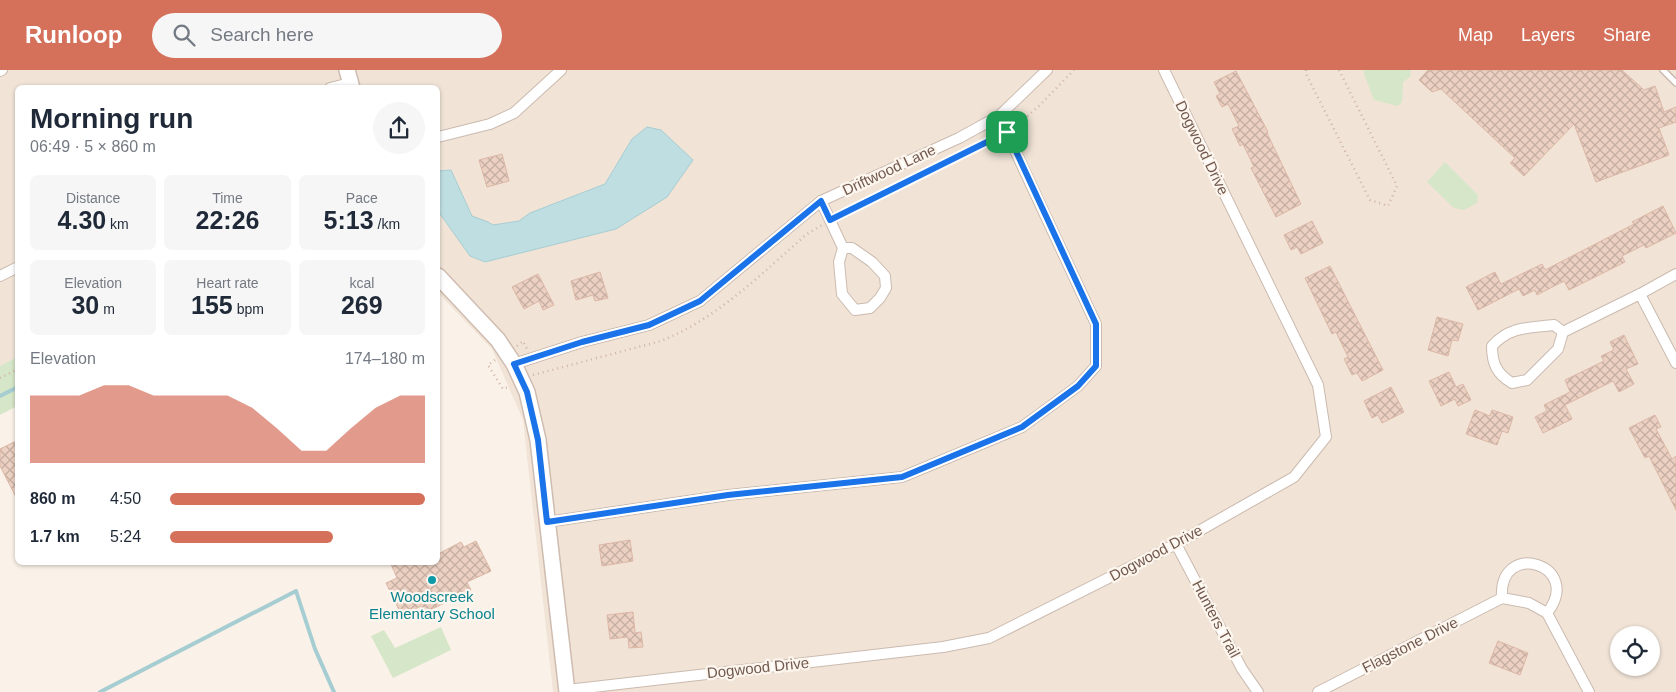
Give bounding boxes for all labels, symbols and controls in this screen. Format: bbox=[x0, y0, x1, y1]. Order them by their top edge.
search box bbox=[152, 13, 502, 58]
text: Runloop bbox=[25, 21, 122, 48]
icon: search bbox=[170, 21, 198, 49]
text: Search here bbox=[210, 24, 314, 45]
text: Map bbox=[1458, 25, 1493, 45]
text: Layers bbox=[1521, 25, 1575, 45]
text: Share bbox=[1603, 25, 1651, 45]
street label: Dogwood Drive bbox=[1172, 98, 1233, 198]
button: share bbox=[373, 102, 425, 154]
text: Morning run bbox=[30, 103, 193, 134]
pin bbox=[986, 111, 1028, 153]
icon: arrive bbox=[993, 118, 1021, 146]
text: 06:49 · 5 × 860 m bbox=[30, 138, 156, 155]
street label: Driftwood Lane bbox=[839, 141, 938, 199]
text: Distance bbox=[66, 190, 120, 206]
text: Time bbox=[212, 190, 243, 206]
text: Pace bbox=[346, 190, 378, 206]
text: 4.30 bbox=[58, 206, 106, 234]
text: 22:26 bbox=[196, 206, 259, 234]
text: 5:13 bbox=[324, 206, 374, 234]
text: km bbox=[106, 216, 129, 232]
text: /km bbox=[374, 216, 400, 232]
text: Elevation bbox=[64, 275, 122, 291]
text: Heart rate bbox=[196, 275, 259, 291]
text: kcal bbox=[349, 275, 374, 291]
text: 30 bbox=[71, 291, 99, 319]
text: 155 bbox=[191, 291, 233, 319]
text: 269 bbox=[341, 291, 383, 319]
text: m bbox=[99, 301, 115, 317]
text: bpm bbox=[233, 301, 264, 317]
text: Elevation bbox=[30, 350, 96, 367]
text: 174–180 m bbox=[345, 350, 425, 367]
text: 860 m bbox=[30, 490, 75, 507]
text: 4:50 bbox=[110, 490, 141, 507]
street label: Dogwood Drive bbox=[1107, 521, 1205, 584]
text: 1.7 km bbox=[30, 528, 80, 545]
text: 5:24 bbox=[110, 528, 141, 545]
marker: Woodscreek Elementary School bbox=[426, 574, 438, 586]
street label: Hunters Trail bbox=[1189, 577, 1244, 660]
place label: Woodscreek Elementary School bbox=[369, 588, 495, 622]
street label: Flagstone Drive bbox=[1359, 613, 1460, 676]
map controls bbox=[1610, 626, 1660, 676]
button: locate bbox=[1610, 626, 1660, 676]
street label: Dogwood Drive bbox=[706, 654, 810, 681]

